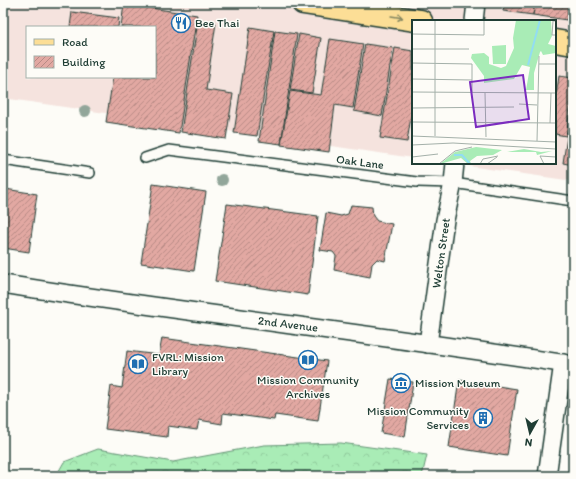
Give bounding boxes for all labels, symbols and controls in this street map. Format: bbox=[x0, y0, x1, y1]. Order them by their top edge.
restaurant icon: Bee Thai bbox=[170, 12, 192, 34]
one-way arrow bbox=[390, 13, 403, 21]
place label: Bee Thai bbox=[195, 16, 239, 30]
inset map bbox=[412, 20, 556, 164]
legend bbox=[26, 26, 156, 78]
text: Road bbox=[62, 35, 88, 49]
text: Building bbox=[62, 55, 106, 69]
street label: Oak Lane bbox=[335, 152, 385, 172]
street label: Welton Street bbox=[429, 216, 453, 289]
street label: 2nd Avenue bbox=[257, 313, 319, 335]
library icon: Mission Community Archives bbox=[297, 349, 319, 371]
place label: FVRL: Mission Library bbox=[152, 350, 224, 378]
library icon: FVRL: Mission Library bbox=[127, 353, 149, 375]
museum icon: Mission Museum bbox=[390, 372, 412, 394]
place label: Mission Community Archives bbox=[257, 373, 359, 401]
place label: Mission Museum bbox=[415, 376, 501, 390]
place label: Mission Community Services bbox=[367, 404, 469, 432]
building icon: Mission Community Services bbox=[472, 407, 494, 429]
north arrow bbox=[510, 413, 550, 453]
text: N bbox=[524, 435, 533, 449]

